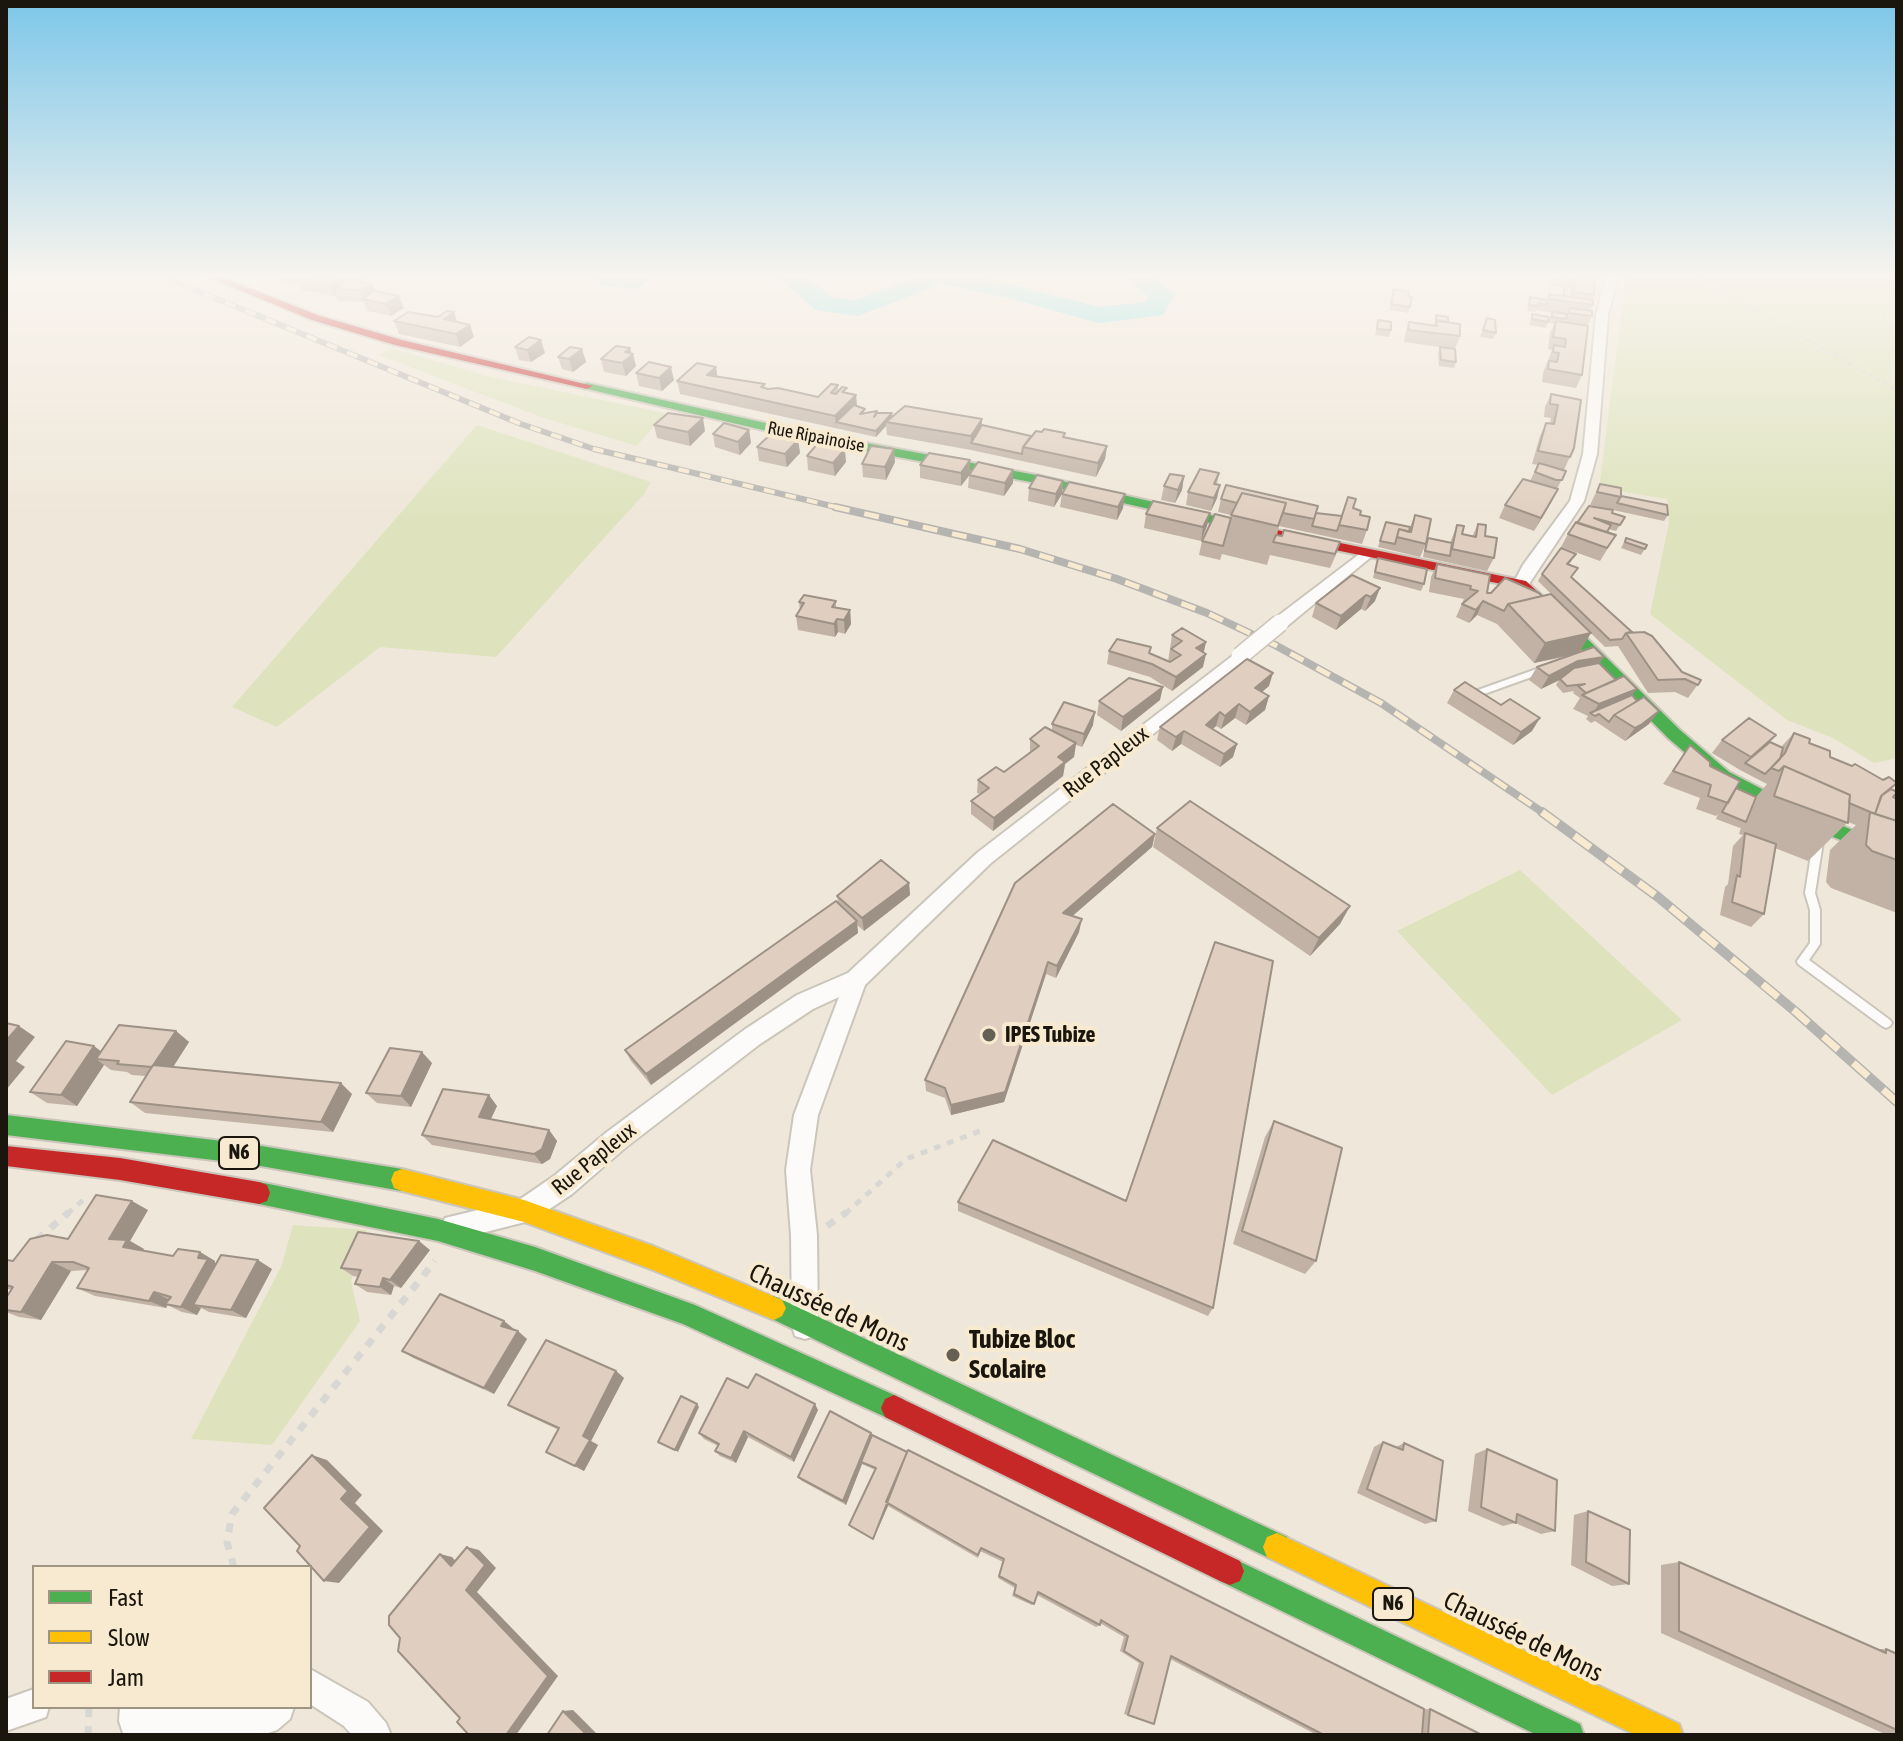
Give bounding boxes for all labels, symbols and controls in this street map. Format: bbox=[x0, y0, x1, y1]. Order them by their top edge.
street label: Rue Ripainoise bbox=[766, 417, 866, 457]
street label: Rue Papleux bbox=[1058, 721, 1154, 803]
place label: IPES Tubize bbox=[1005, 1022, 1095, 1048]
marker: IPES Tubize bbox=[980, 1026, 998, 1044]
street label: Rue Papleux bbox=[547, 1117, 641, 1201]
road number: N6 bbox=[219, 1137, 259, 1169]
street label: Chaussée de Mons bbox=[744, 1257, 914, 1359]
place label: Tubize Bloc Scolaire bbox=[969, 1324, 1075, 1386]
marker: Tubize Bloc Scolaire bbox=[944, 1346, 962, 1364]
legend bbox=[32, 1565, 312, 1709]
text: Fast bbox=[108, 1584, 144, 1611]
street label: Chaussée de Mons bbox=[1438, 1585, 1608, 1689]
road number: N6 bbox=[1373, 1588, 1413, 1620]
text: Slow bbox=[108, 1624, 150, 1651]
text: Jam bbox=[108, 1664, 144, 1691]

